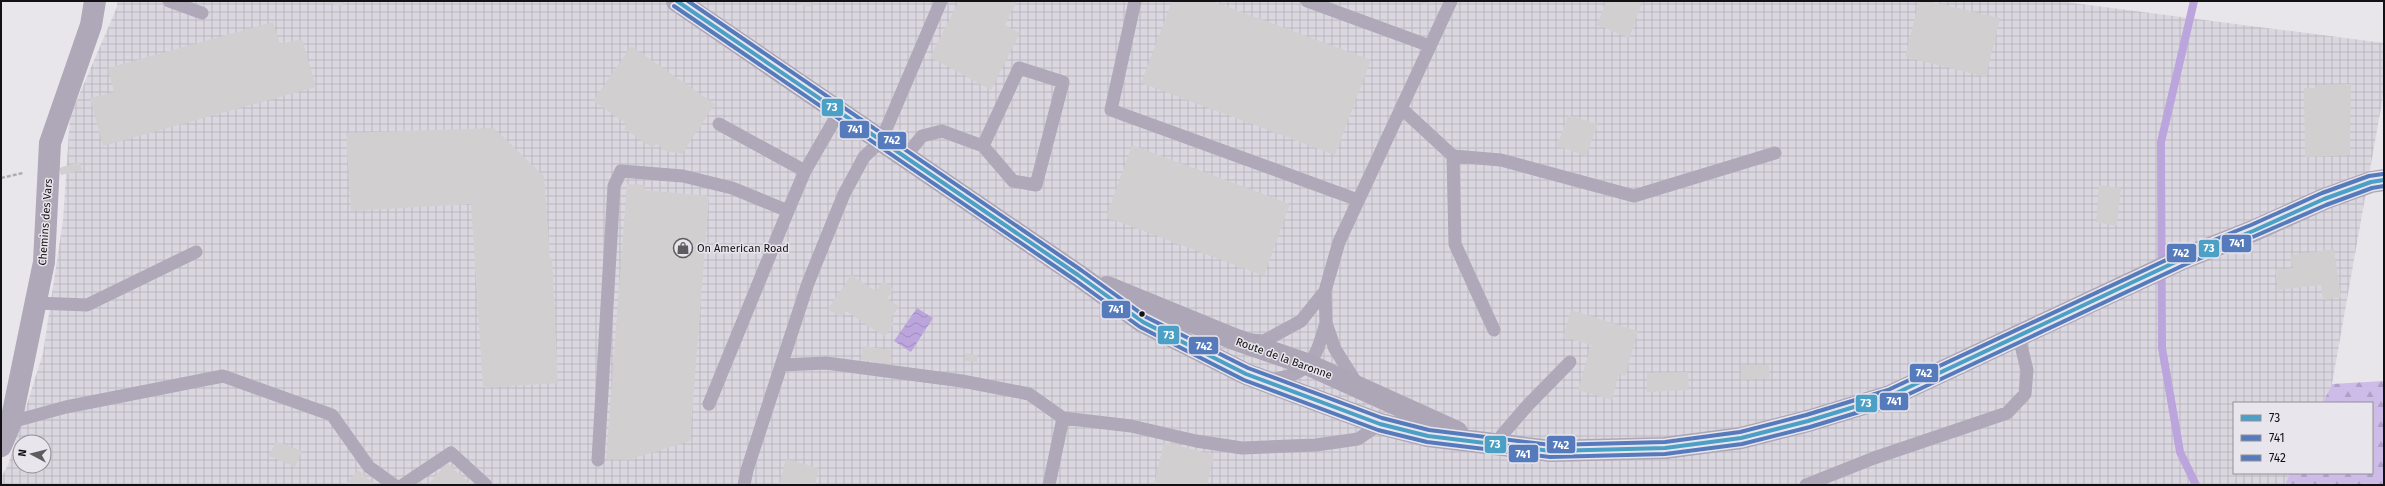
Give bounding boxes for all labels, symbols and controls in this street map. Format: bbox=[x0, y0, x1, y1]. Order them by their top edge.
line badge: 73 bbox=[821, 98, 844, 117]
text: 73 bbox=[827, 101, 838, 114]
line badge: 741 bbox=[839, 120, 870, 139]
text: 741 bbox=[847, 123, 863, 136]
line badge: 742 bbox=[877, 131, 907, 150]
text: 742 bbox=[884, 134, 901, 147]
street label: Chemins des Vars bbox=[36, 178, 55, 266]
line badge: 741 bbox=[2221, 234, 2252, 253]
shop icon: On American Road bbox=[672, 237, 694, 259]
text: 741 bbox=[2229, 237, 2245, 250]
line badge: 73 bbox=[2198, 239, 2220, 258]
place label: On American Road bbox=[697, 242, 789, 255]
text: 73 bbox=[2204, 242, 2215, 255]
line badge: 742 bbox=[2166, 243, 2197, 263]
text: 742 bbox=[2173, 247, 2190, 260]
line badge: 741 bbox=[1101, 300, 1131, 319]
text: 741 bbox=[1108, 303, 1124, 316]
unlabelled marker bbox=[1137, 309, 1147, 319]
line badge: 73 bbox=[1157, 325, 1180, 345]
text: 73 bbox=[1164, 329, 1175, 342]
street label: Route de la Baronne bbox=[1234, 335, 1334, 382]
line badge: 742 bbox=[1188, 336, 1219, 355]
text: 742 bbox=[1196, 340, 1213, 353]
line badge: 742 bbox=[1909, 363, 1939, 383]
text: 742 bbox=[1916, 367, 1933, 380]
line badge: 741 bbox=[1879, 392, 1909, 411]
line badge: 73 bbox=[1855, 394, 1878, 413]
text: 741 bbox=[1886, 395, 1902, 408]
text: 73 bbox=[1861, 397, 1872, 410]
legend bbox=[2233, 402, 2373, 474]
text: 73 bbox=[2269, 411, 2280, 425]
text: 741 bbox=[2269, 431, 2285, 445]
north arrow bbox=[12, 434, 52, 474]
line badge: 73 bbox=[1484, 435, 1507, 454]
line badge: 742 bbox=[1546, 435, 1576, 454]
text: 73 bbox=[1490, 438, 1501, 451]
text: 742 bbox=[1553, 439, 1570, 452]
line badge: 741 bbox=[1508, 444, 1539, 463]
text: N bbox=[16, 448, 29, 457]
text: 741 bbox=[1515, 448, 1531, 461]
text: 742 bbox=[2269, 451, 2286, 465]

